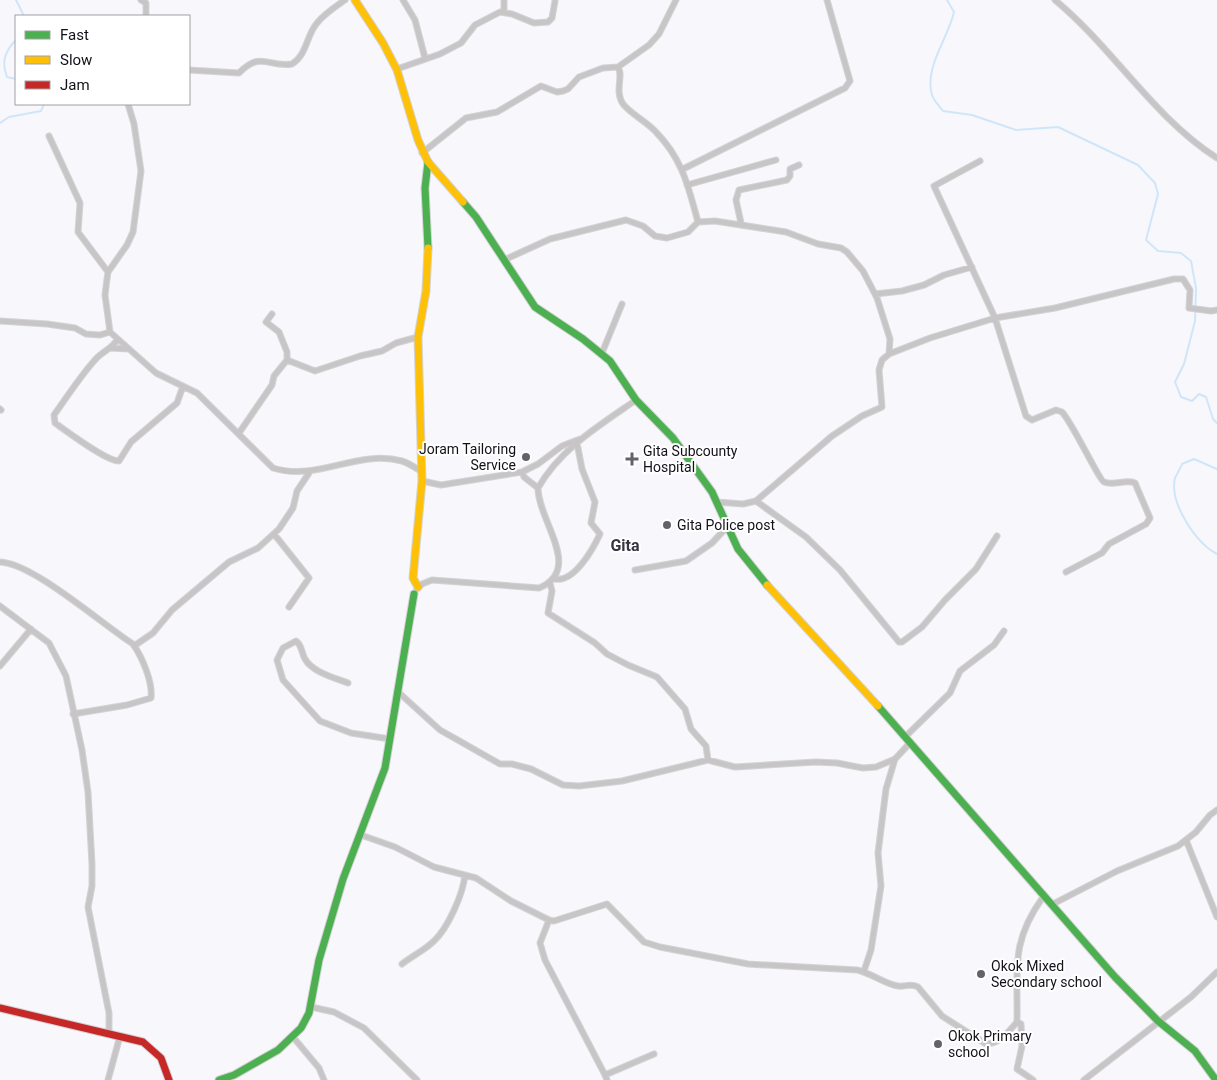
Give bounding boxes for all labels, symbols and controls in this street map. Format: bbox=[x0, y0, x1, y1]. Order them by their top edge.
legend bbox=[15, 15, 190, 105]
text: Fast bbox=[60, 26, 89, 44]
text: Slow bbox=[60, 51, 92, 69]
text: Jam bbox=[60, 76, 90, 94]
place label: Joram Tailoring Service bbox=[419, 441, 516, 473]
place label: Gita Subcounty Hospital bbox=[643, 443, 738, 475]
marker: Joram Tailoring Service bbox=[520, 451, 532, 463]
marker: Gita Subcounty Hospital bbox=[625, 452, 639, 466]
place label: Gita Police post bbox=[677, 517, 775, 533]
marker: Gita Police post bbox=[661, 519, 673, 531]
district label: Gita bbox=[610, 536, 640, 555]
place label: Okok Mixed Secondary school bbox=[991, 958, 1102, 990]
marker: Okok Mixed Secondary school bbox=[975, 968, 987, 980]
place label: Okok Primary school bbox=[948, 1028, 1032, 1060]
marker: Okok Primary school bbox=[932, 1038, 944, 1050]

